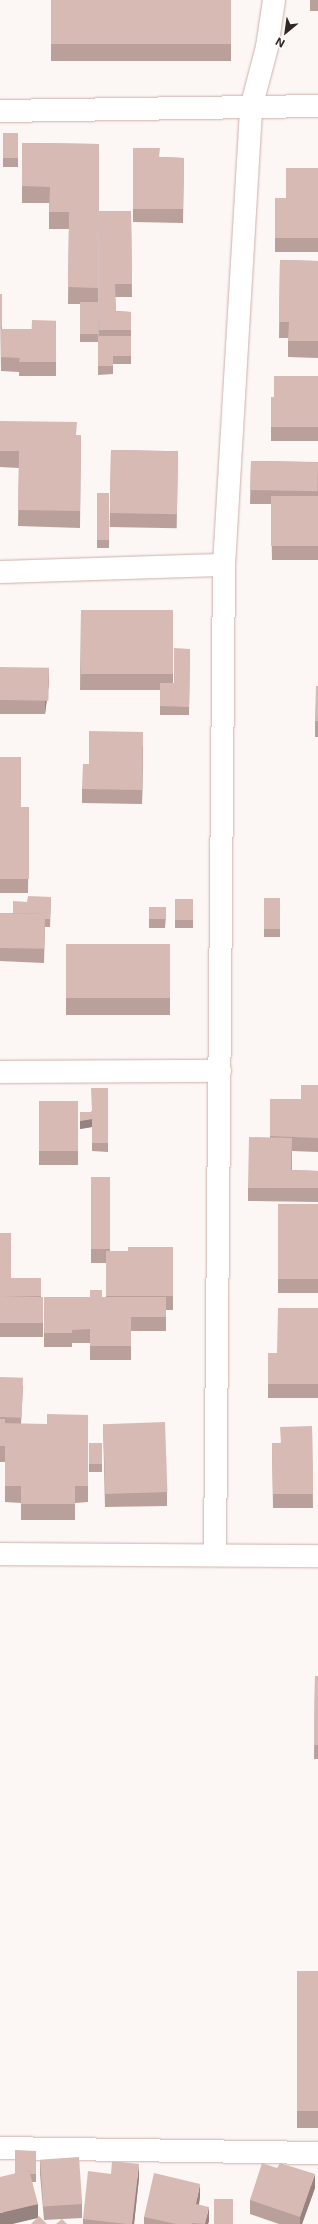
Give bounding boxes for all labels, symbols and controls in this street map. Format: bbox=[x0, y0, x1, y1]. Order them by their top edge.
north arrow bbox=[266, 12, 306, 52]
text: N bbox=[273, 34, 287, 51]

